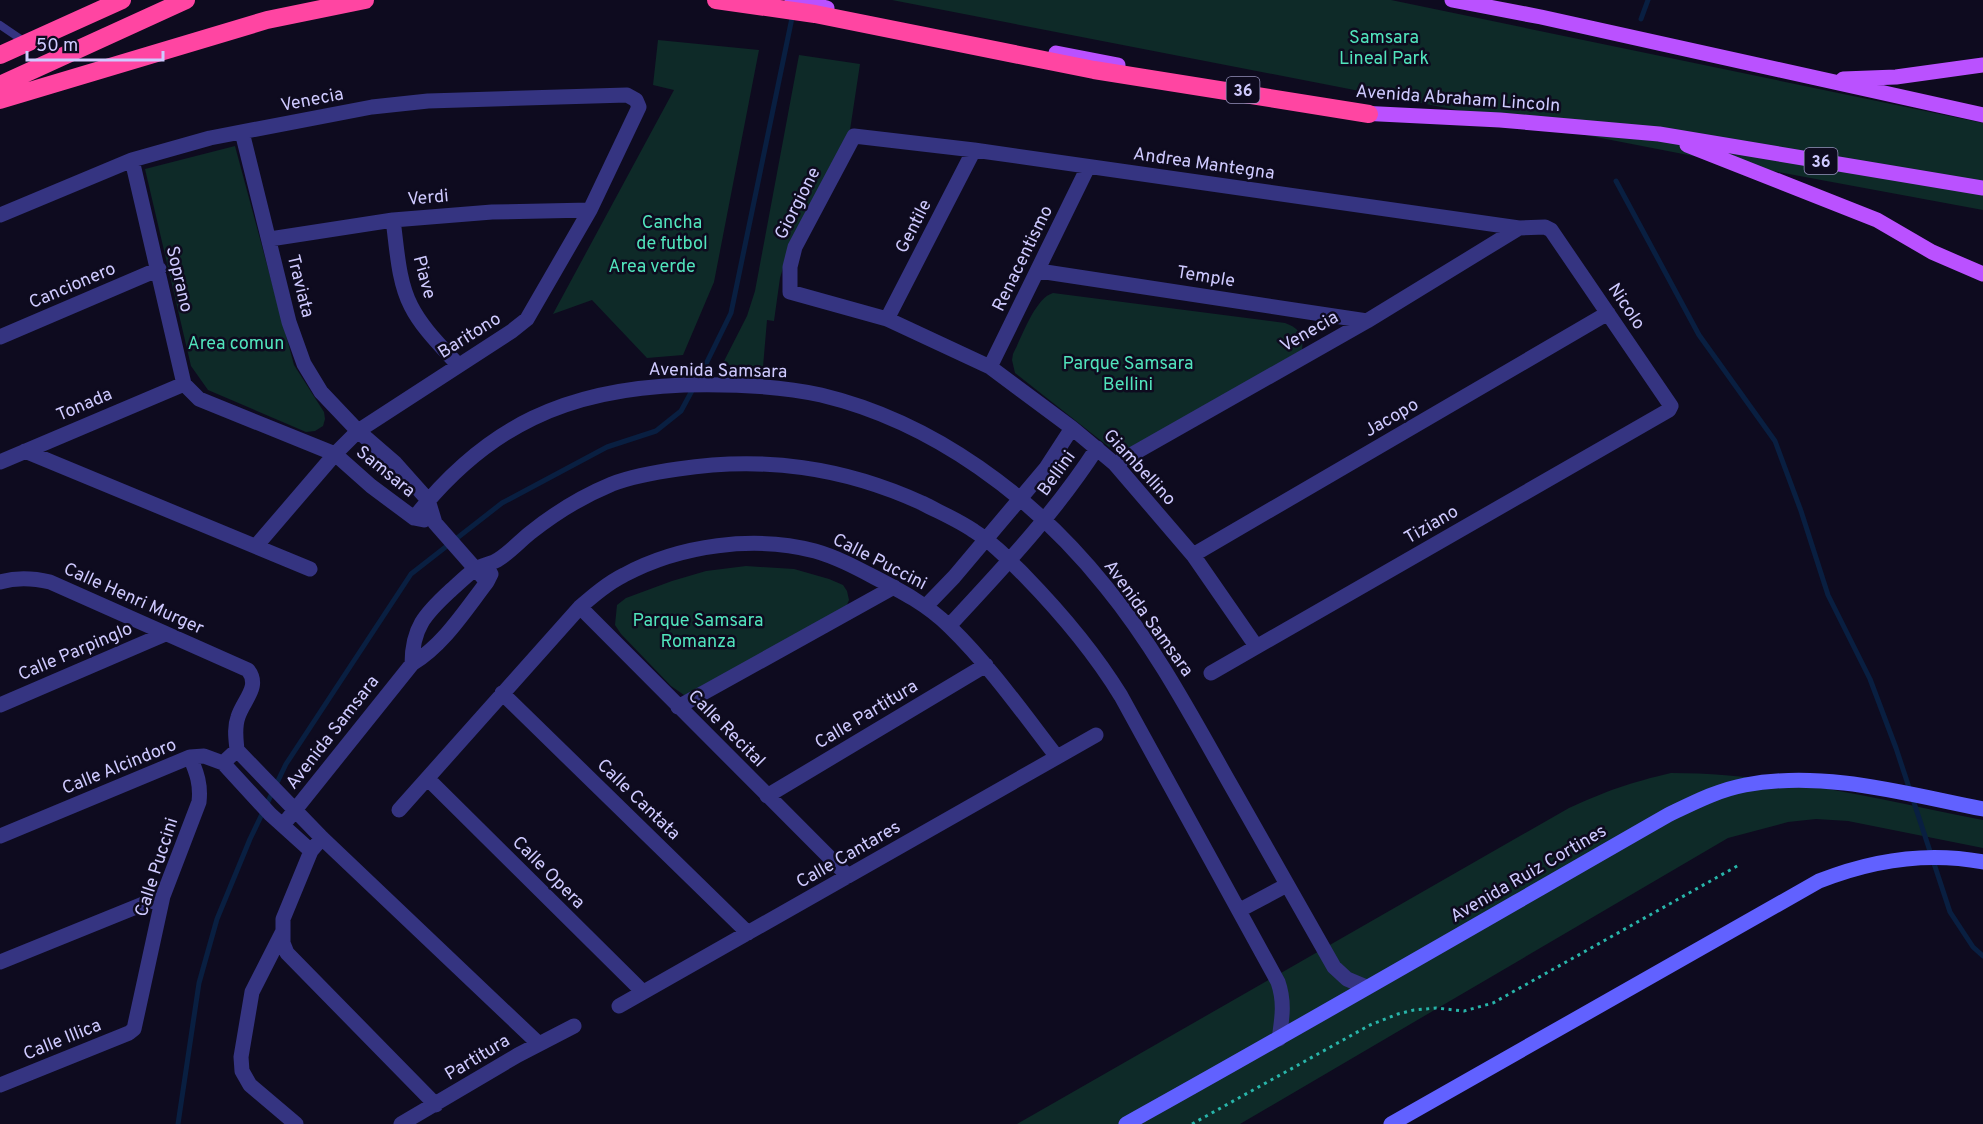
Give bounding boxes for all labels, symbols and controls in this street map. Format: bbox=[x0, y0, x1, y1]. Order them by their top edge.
scale bar bbox=[27, 24, 164, 62]
park label: Samsara Lineal Park bbox=[1339, 27, 1429, 71]
text: 50 m bbox=[36, 35, 78, 58]
road number: 36 bbox=[1226, 77, 1260, 103]
street label: Avenida Abraham Lincoln bbox=[1355, 81, 1561, 118]
street label: Venecia bbox=[279, 83, 346, 118]
street label: Andrea Mantegna bbox=[1132, 143, 1276, 186]
road number: 36 bbox=[1804, 148, 1838, 174]
street label: Giorgione bbox=[770, 164, 826, 244]
street label: Verdi bbox=[407, 185, 450, 212]
street label: Gentile bbox=[891, 196, 938, 258]
street label: Renacentismo bbox=[988, 202, 1059, 315]
park label: Cancha de futbol bbox=[636, 212, 708, 256]
street label: Soprano bbox=[160, 244, 197, 315]
street label: Traviata bbox=[281, 252, 318, 320]
street label: Piave bbox=[407, 253, 440, 302]
park label: Area verde bbox=[608, 256, 696, 279]
street label: Cancionero bbox=[26, 258, 119, 315]
street label: Temple bbox=[1175, 262, 1237, 293]
street label: Nicolo bbox=[1602, 279, 1650, 335]
street label: Venecia bbox=[1277, 307, 1343, 358]
street label: Baritono bbox=[434, 308, 506, 365]
park label: Area comun bbox=[188, 333, 284, 356]
park label: Parque Samsara Bellini bbox=[1062, 353, 1194, 397]
street label: Avenida Samsara bbox=[648, 359, 787, 384]
street label: Tonada bbox=[53, 383, 116, 427]
street label: Jacopo bbox=[1360, 394, 1423, 443]
street label: Giambellino bbox=[1098, 425, 1180, 511]
street label: Samsara bbox=[351, 441, 419, 503]
street label: Bellini bbox=[1033, 447, 1081, 501]
street label: Tiziano bbox=[1400, 501, 1463, 550]
street label: Calle Puccini bbox=[828, 529, 930, 596]
street label: Avenida Samsara bbox=[1098, 556, 1198, 682]
street label: Calle Henri Murger bbox=[60, 558, 207, 641]
park label: Parque Samsara Romanza bbox=[632, 610, 764, 654]
street label: Calle Parpinglo bbox=[15, 618, 136, 687]
street label: Avenida Samsara bbox=[281, 671, 385, 795]
street label: Calle Partitura bbox=[811, 676, 922, 755]
street label: Calle Recital bbox=[682, 685, 770, 773]
street label: Calle Alcindoro bbox=[59, 734, 180, 801]
street label: Calle Cantata bbox=[591, 754, 685, 846]
street label: Calle Puccini bbox=[131, 815, 184, 920]
street label: Calle Cantares bbox=[793, 816, 905, 894]
street label: Avenida Ruiz Cortines bbox=[1446, 820, 1611, 928]
street label: Calle Opera bbox=[507, 832, 589, 914]
street label: Calle Illica bbox=[20, 1014, 105, 1066]
street label: Partitura bbox=[441, 1030, 514, 1087]

